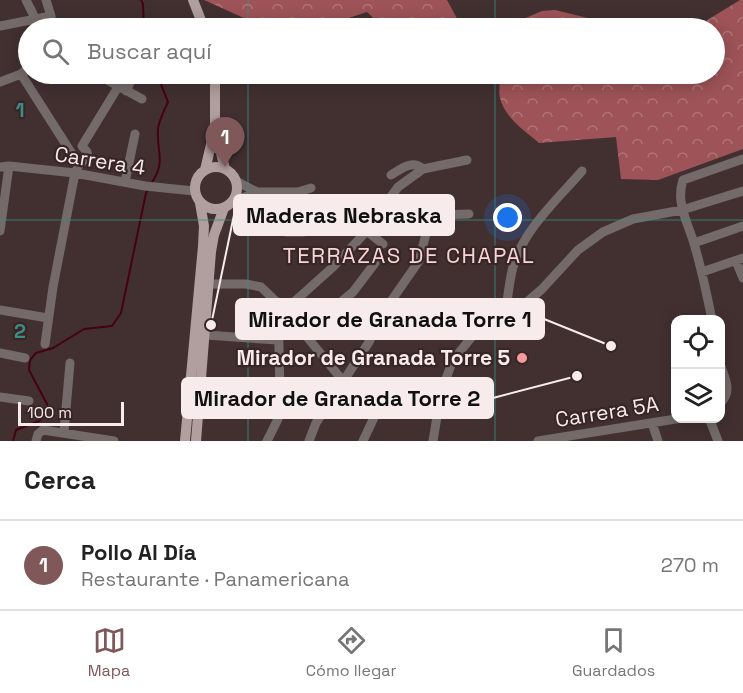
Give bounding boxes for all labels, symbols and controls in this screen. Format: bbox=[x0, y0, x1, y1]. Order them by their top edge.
search box bbox=[18, 18, 725, 84]
icon: search bbox=[39, 35, 72, 68]
text: Buscar aquí bbox=[87, 37, 212, 65]
text: 1 bbox=[15, 97, 25, 123]
pin: 1 bbox=[206, 118, 244, 167]
street label: Carrera 4 bbox=[53, 140, 147, 181]
callout: Maderas Nebraska bbox=[234, 195, 454, 235]
text: Maderas Nebraska bbox=[246, 201, 442, 229]
your location bbox=[493, 203, 522, 232]
district label: TERRAZAS DE CHAPAL bbox=[283, 241, 535, 269]
callout: Mirador de Granada Torre 1 bbox=[236, 299, 544, 339]
text: Mirador de Granada Torre 1 bbox=[248, 305, 532, 333]
map controls bbox=[671, 315, 725, 423]
button: locate bbox=[671, 315, 725, 369]
text: 2 bbox=[14, 318, 26, 344]
place label: Mirador de Granada Torre 5 bbox=[236, 344, 510, 371]
marker: Mirador de Granada Torre 5 bbox=[515, 351, 529, 365]
button: layers bbox=[671, 369, 725, 423]
callout: Mirador de Granada Torre 2 bbox=[182, 378, 493, 418]
text: Mirador de Granada Torre 2 bbox=[194, 384, 480, 412]
street label: Carrera 5A bbox=[553, 390, 661, 433]
scale bar bbox=[18, 399, 124, 426]
text: 100 m bbox=[27, 402, 72, 423]
text: Cerca bbox=[24, 463, 96, 497]
text: Pollo Al Día bbox=[81, 538, 197, 566]
text: 1 bbox=[39, 552, 48, 578]
text: 270 m bbox=[661, 552, 719, 578]
text: Restaurante · Panamericana bbox=[81, 566, 350, 592]
tab: Mapa bbox=[88, 624, 130, 681]
tab: Cómo llegar bbox=[306, 624, 397, 681]
tab: Guardados bbox=[572, 624, 655, 681]

